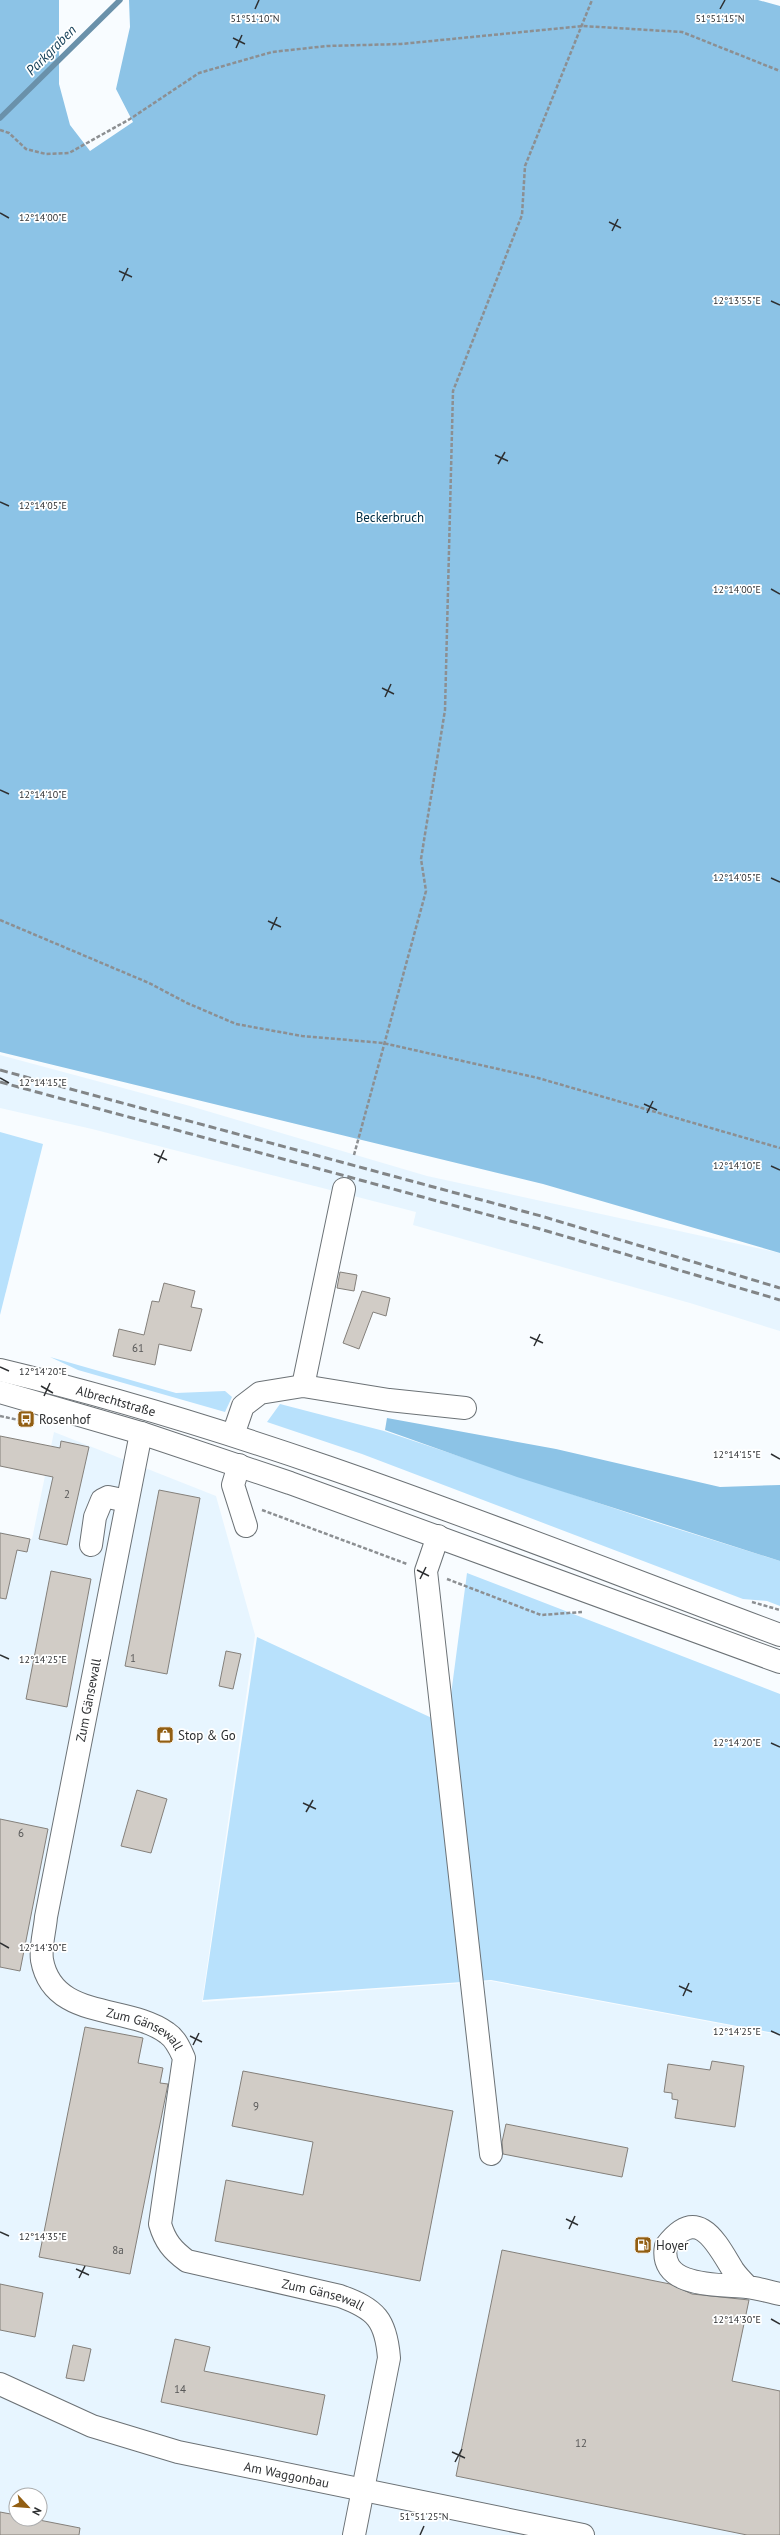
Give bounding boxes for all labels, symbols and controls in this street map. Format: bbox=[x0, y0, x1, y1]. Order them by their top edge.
text: 51°51'10"N bbox=[230, 12, 280, 25]
text: 51°51'15"N bbox=[695, 12, 745, 25]
water label: Parkgraben bbox=[22, 21, 80, 79]
text: 12°14'00"E bbox=[19, 211, 67, 224]
text: 12°13'55"E bbox=[713, 294, 761, 307]
text: 12°14'05"E bbox=[19, 499, 67, 512]
park label: Beckerbruch bbox=[356, 509, 424, 526]
text: 12°14'00"E bbox=[713, 583, 761, 596]
text: 12°14'10"E bbox=[19, 788, 67, 801]
text: 12°14'05"E bbox=[713, 871, 761, 884]
text: 12°14'15"E bbox=[19, 1076, 67, 1089]
text: 12°14'10"E bbox=[713, 1159, 761, 1172]
house number: 61 bbox=[132, 1341, 144, 1355]
text: 12°14'20"E bbox=[19, 1365, 67, 1378]
street label: Albrechtstraße bbox=[74, 1382, 158, 1420]
bus stop icon: Rosenhof bbox=[16, 1409, 36, 1429]
place label: Rosenhof bbox=[39, 1411, 91, 1428]
text: 12°14'15"E bbox=[713, 1448, 761, 1461]
house number: 2 bbox=[64, 1487, 70, 1501]
house number: 1 bbox=[130, 1651, 136, 1665]
text: 12°14'25"E bbox=[19, 1653, 67, 1666]
street label: Zum Gänsewall bbox=[72, 1657, 105, 1743]
shop icon: Stop & Go bbox=[155, 1725, 175, 1745]
place label: Stop & Go bbox=[178, 1727, 236, 1744]
text: 12°14'20"E bbox=[713, 1736, 761, 1749]
house number: 6 bbox=[18, 1826, 24, 1840]
text: 12°14'30"E bbox=[19, 1941, 67, 1954]
street label: Zum Gänsewall bbox=[105, 2004, 187, 2053]
text: 12°14'25"E bbox=[713, 2025, 761, 2038]
house number: 9 bbox=[253, 2099, 259, 2113]
text: 12°14'35"E bbox=[19, 2230, 67, 2243]
fuel station icon: Hoyer bbox=[633, 2235, 653, 2255]
place label: Hoyer bbox=[656, 2237, 689, 2254]
house number: 8a bbox=[112, 2243, 124, 2257]
street label: Zum Gänsewall bbox=[280, 2275, 368, 2314]
text: 12°14'30"E bbox=[713, 2313, 761, 2326]
house number: 14 bbox=[174, 2382, 186, 2396]
house number: 12 bbox=[575, 2436, 587, 2450]
street label: Am Waggonbau bbox=[243, 2458, 331, 2492]
north arrow bbox=[8, 2487, 48, 2527]
text: N bbox=[29, 2505, 45, 2518]
text: 51°51'25"N bbox=[399, 2510, 449, 2523]

